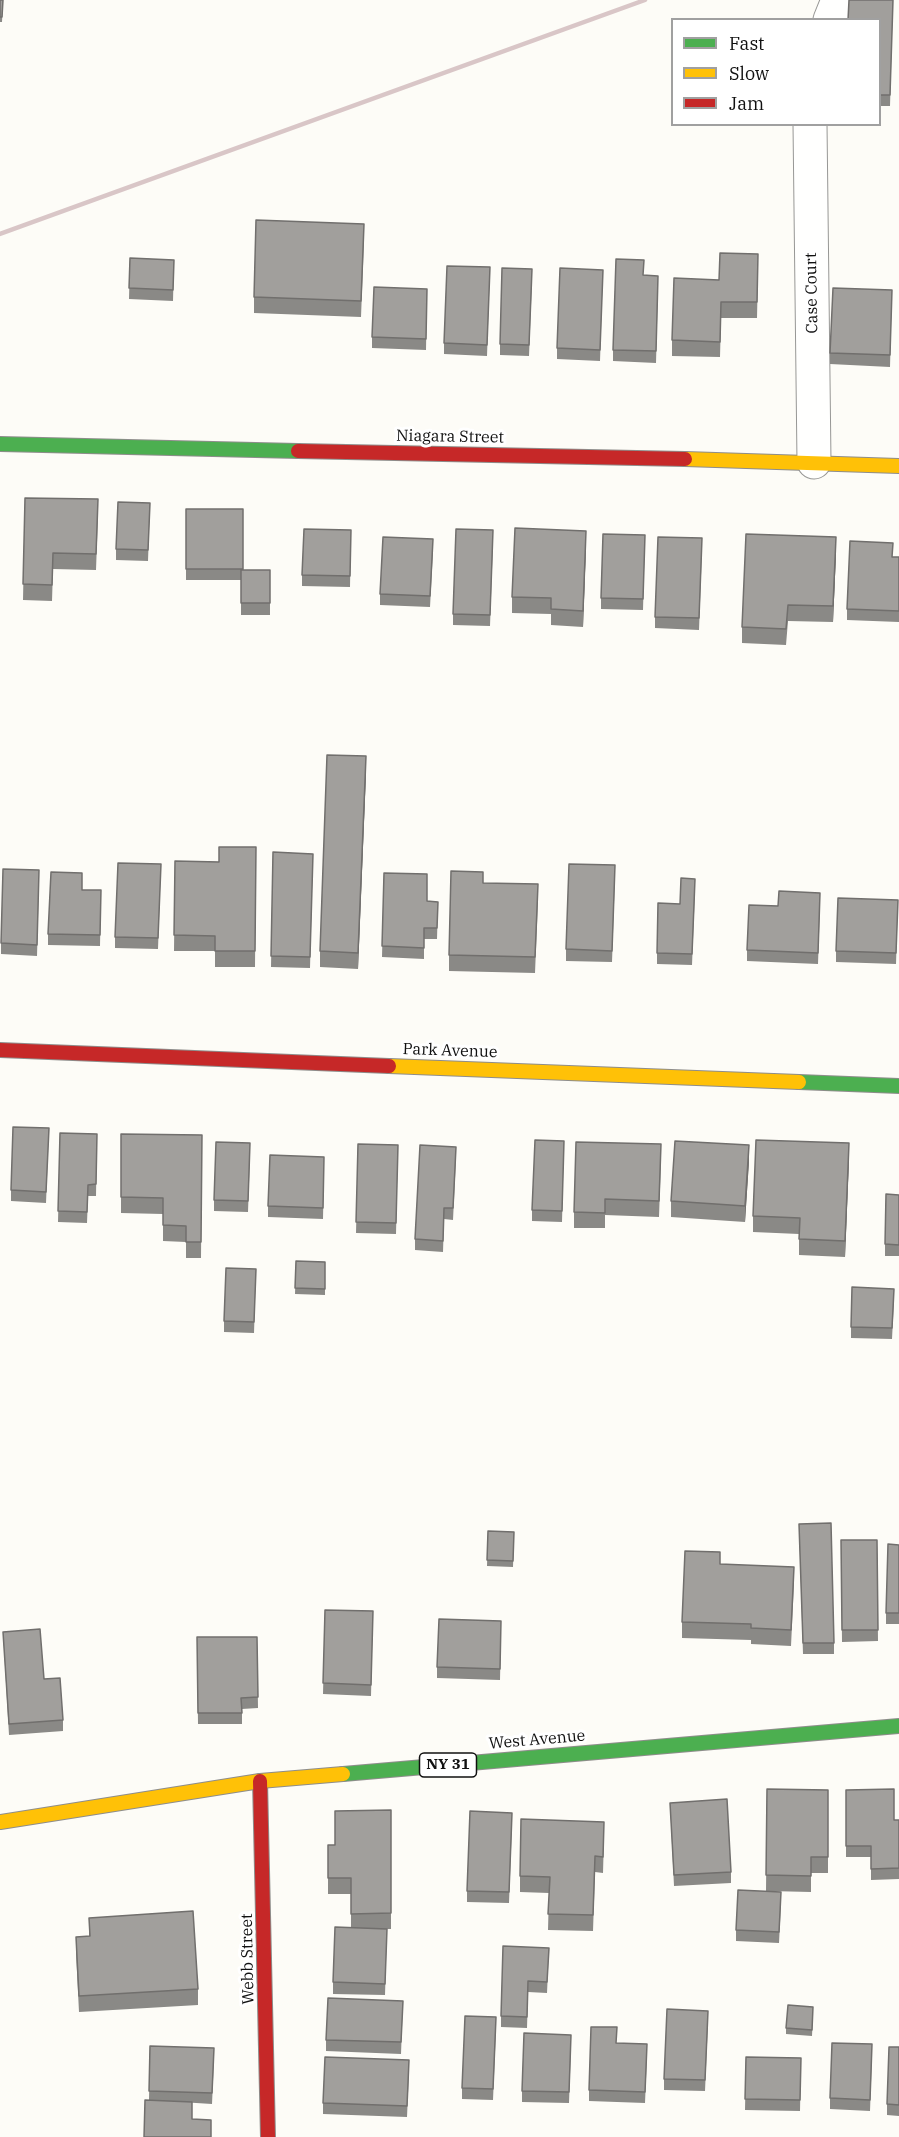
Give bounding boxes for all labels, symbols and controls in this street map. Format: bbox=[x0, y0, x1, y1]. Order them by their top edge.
legend bbox=[671, 18, 881, 126]
text: Fast bbox=[729, 32, 764, 55]
text: Slow bbox=[729, 62, 769, 85]
text: Jam bbox=[729, 92, 764, 115]
street label: Case Court bbox=[802, 252, 822, 334]
street label: Niagara Street bbox=[396, 426, 504, 448]
street label: Park Avenue bbox=[402, 1040, 498, 1062]
street label: West Avenue bbox=[488, 1726, 586, 1754]
road number: NY 31 bbox=[420, 1753, 476, 1777]
street label: Webb Street bbox=[238, 1913, 258, 2005]

